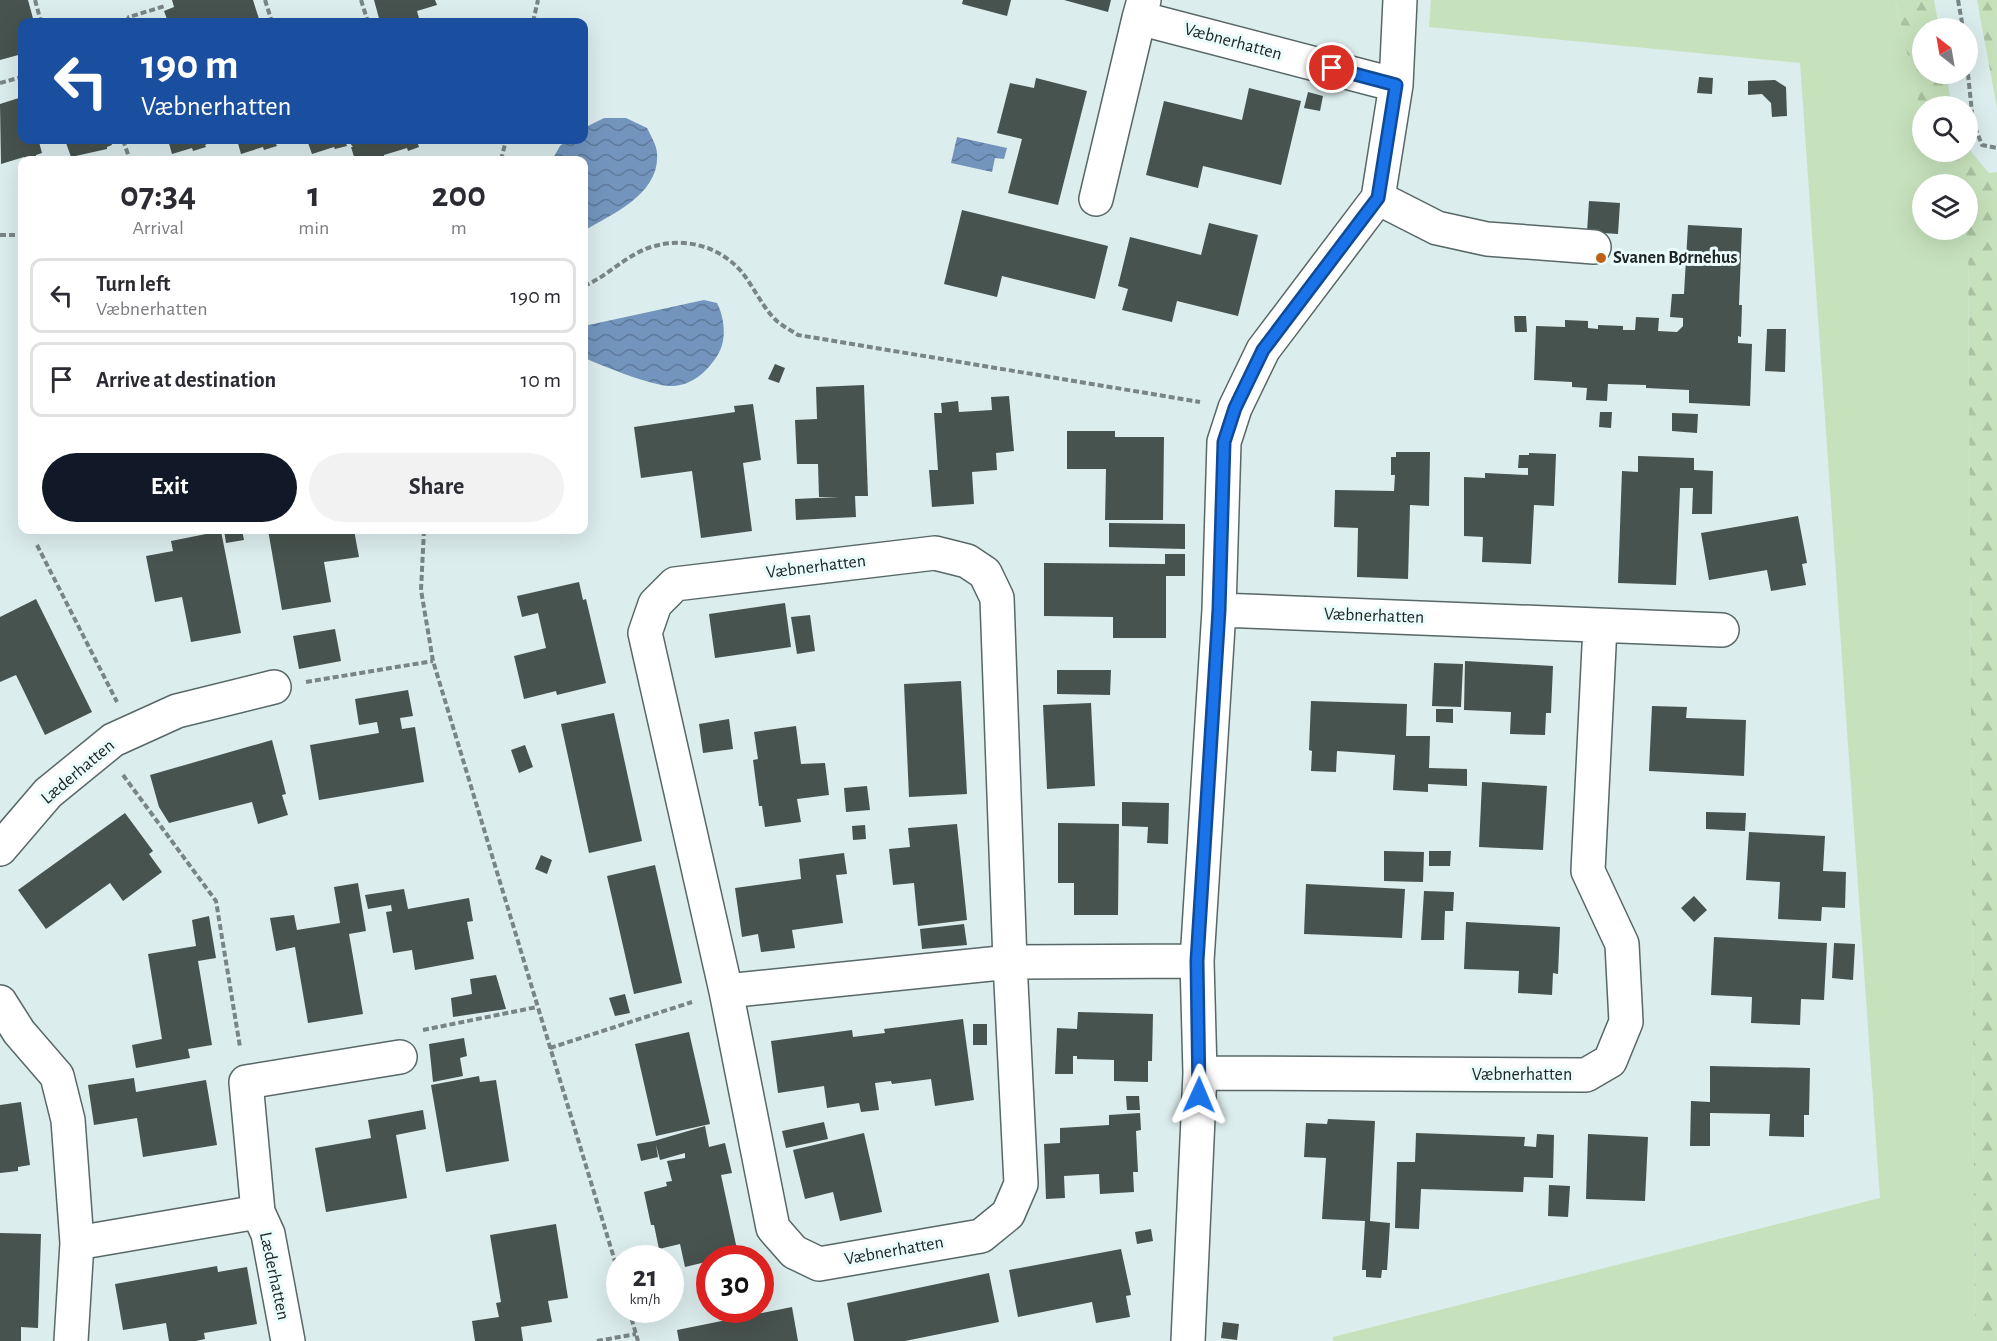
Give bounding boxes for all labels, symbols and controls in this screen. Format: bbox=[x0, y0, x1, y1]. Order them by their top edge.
north arrow bbox=[1912, 18, 1978, 84]
map controls bbox=[1912, 18, 1978, 240]
street label: Væbnerhatten bbox=[1182, 20, 1284, 64]
icon: left bbox=[42, 42, 120, 120]
pin bbox=[1306, 42, 1357, 93]
text: 190 m bbox=[141, 44, 239, 86]
icon: arrive bbox=[1315, 51, 1348, 84]
text: Væbnerhatten bbox=[141, 93, 292, 120]
button: search bbox=[1912, 96, 1978, 162]
button: layers bbox=[1912, 174, 1978, 240]
text: 07:34 bbox=[120, 177, 196, 213]
text: 1 bbox=[307, 177, 320, 213]
text: 200 bbox=[431, 177, 486, 213]
text: Arrival bbox=[132, 218, 184, 238]
text: min bbox=[298, 218, 329, 238]
text: m bbox=[451, 218, 467, 238]
place label: Svanen Børnehus bbox=[1613, 249, 1737, 267]
marker: Svanen Børnehus bbox=[1594, 251, 1608, 265]
text: Turn left bbox=[96, 273, 170, 295]
icon: left bbox=[45, 279, 78, 312]
text: 190 m bbox=[510, 285, 561, 307]
text: Væbnerhatten bbox=[96, 299, 208, 319]
icon: arrive bbox=[45, 363, 78, 396]
text: Arrive at destination bbox=[96, 369, 276, 391]
text: 10 m bbox=[521, 369, 561, 391]
button: Exit bbox=[42, 453, 297, 522]
button: Share bbox=[309, 453, 564, 522]
street label: Væbnerhatten bbox=[765, 552, 867, 582]
street label: Væbnerhatten bbox=[1324, 605, 1424, 627]
street label: Læderhatten bbox=[38, 736, 118, 808]
position arrow bbox=[1167, 1063, 1231, 1127]
street label: Væbnerhatten bbox=[1472, 1066, 1572, 1084]
street label: Læderhatten bbox=[256, 1230, 292, 1322]
street label: Væbnerhatten bbox=[843, 1233, 945, 1269]
speed limit sign: 30 bbox=[696, 1245, 774, 1323]
text: 21 bbox=[633, 1262, 657, 1292]
text: km/h bbox=[630, 1292, 660, 1307]

